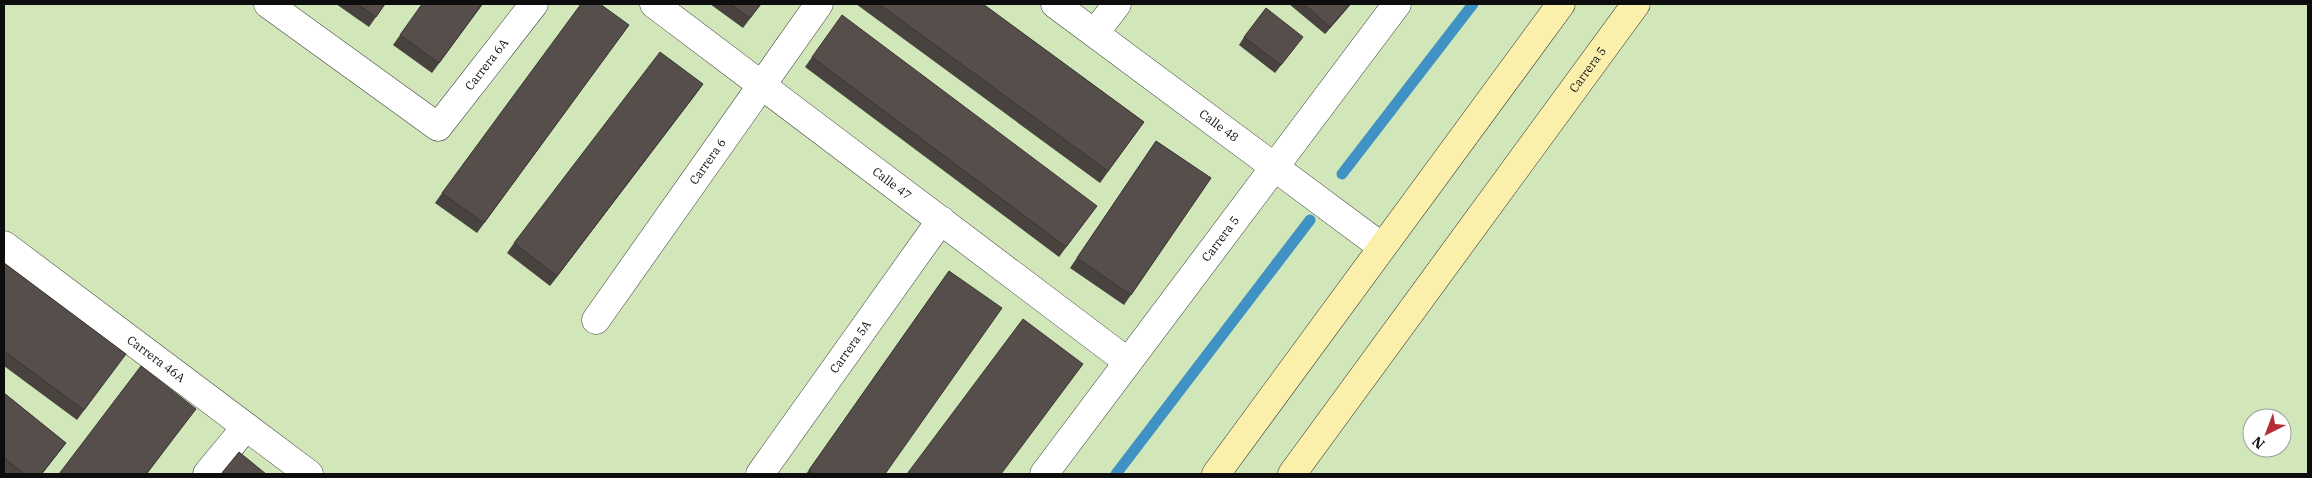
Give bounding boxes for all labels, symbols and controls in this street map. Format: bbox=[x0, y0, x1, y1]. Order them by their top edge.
street label: Carrera 6A bbox=[461, 35, 512, 93]
street label: Carrera 5 bbox=[1566, 44, 1609, 95]
street label: Calle 48 bbox=[1196, 106, 1242, 145]
street label: Carrera 6 bbox=[686, 135, 729, 187]
street label: Calle 47 bbox=[870, 164, 915, 203]
street label: Carrera 5 bbox=[1198, 213, 1242, 264]
street label: Carrera 5A bbox=[826, 317, 875, 376]
street label: Carrera 46A bbox=[124, 332, 189, 386]
north arrow bbox=[2242, 408, 2292, 458]
text: N bbox=[2248, 432, 2268, 453]

